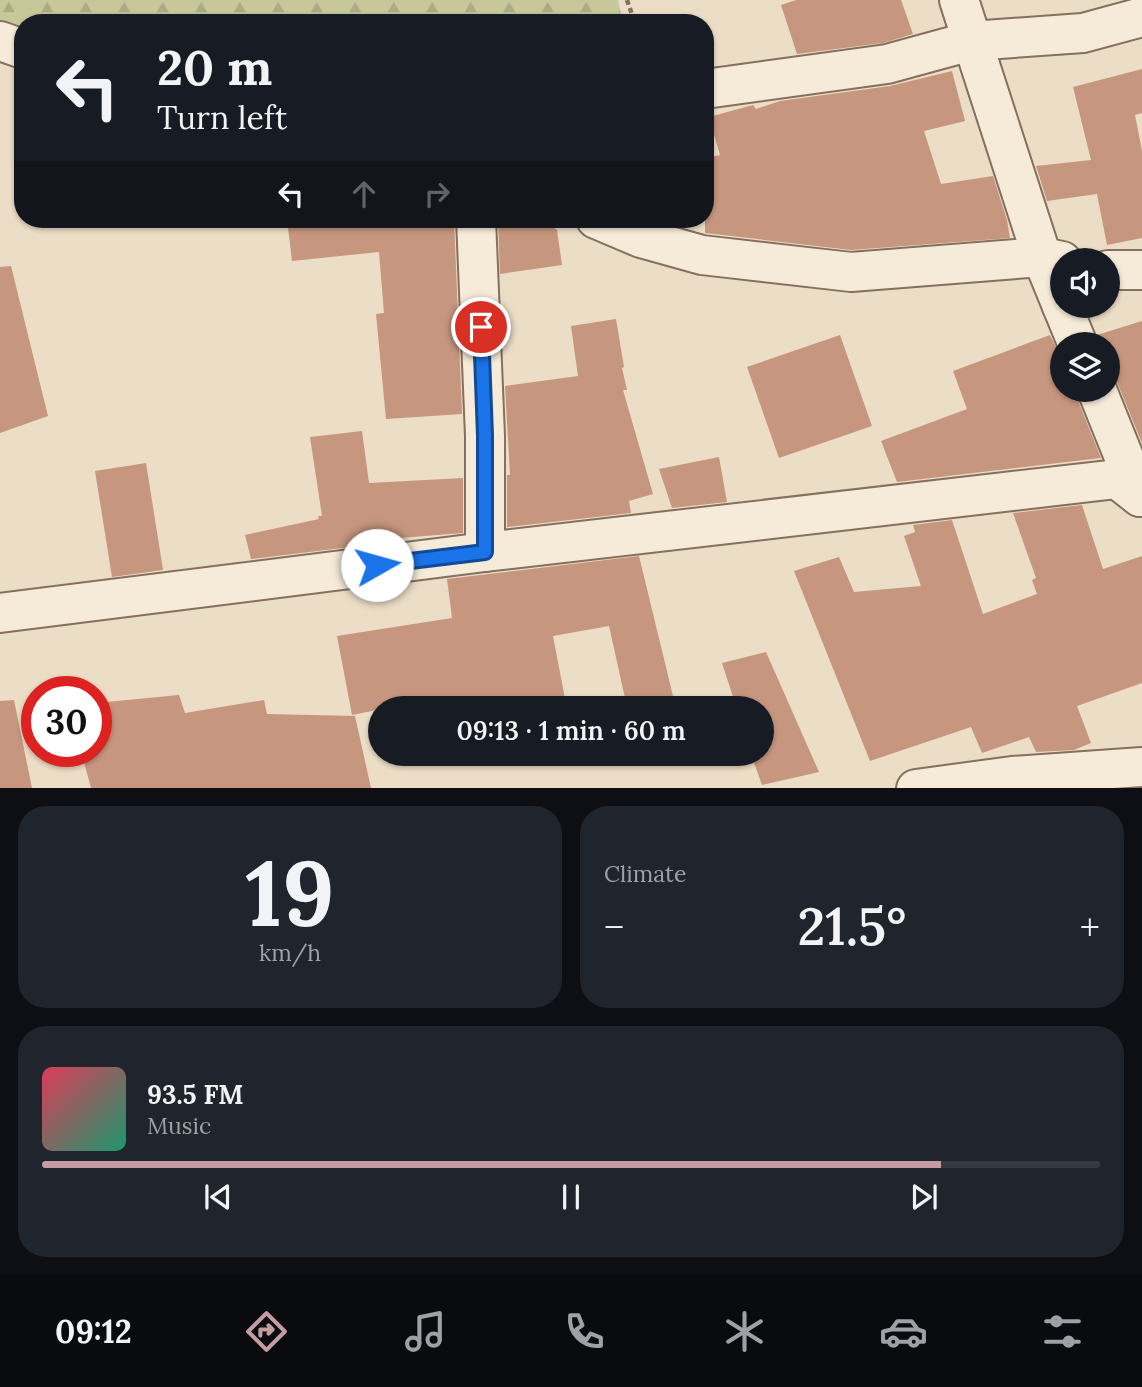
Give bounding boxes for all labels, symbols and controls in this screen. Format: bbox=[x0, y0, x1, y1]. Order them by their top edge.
text: 20 m bbox=[157, 36, 272, 98]
icon: left bbox=[42, 42, 133, 133]
text: Turn left bbox=[157, 97, 287, 138]
icon: left bbox=[272, 175, 310, 213]
icon: ahead bbox=[345, 175, 383, 213]
icon: right bbox=[418, 175, 456, 213]
map controls bbox=[1050, 248, 1120, 402]
button: sound bbox=[1050, 248, 1120, 318]
pin bbox=[451, 297, 511, 357]
icon: arrive bbox=[462, 308, 500, 346]
button: layers bbox=[1050, 332, 1120, 402]
position arrow bbox=[340, 528, 414, 602]
speed limit sign: 30 bbox=[21, 676, 112, 767]
text: 09:13 · 1 min · 60 m bbox=[456, 714, 686, 747]
text: 19 bbox=[245, 834, 335, 951]
text: Climate bbox=[604, 859, 686, 888]
text: 21.5° bbox=[798, 893, 906, 959]
text: − bbox=[604, 903, 624, 951]
text: + bbox=[1080, 903, 1100, 951]
text: km/h bbox=[259, 938, 321, 967]
text: 93.5 FM bbox=[147, 1078, 244, 1111]
text: Music bbox=[147, 1111, 211, 1140]
icon: previous bbox=[199, 1178, 237, 1216]
icon: pause bbox=[552, 1178, 590, 1216]
icon: next bbox=[905, 1178, 943, 1216]
icon: directions bbox=[242, 1307, 291, 1356]
icon: music bbox=[401, 1307, 450, 1356]
icon: phone bbox=[560, 1307, 609, 1356]
icon: climate bbox=[720, 1307, 769, 1356]
icon: car bbox=[879, 1307, 928, 1356]
icon: filters bbox=[1038, 1307, 1087, 1356]
text: 09:12 bbox=[55, 1311, 132, 1352]

